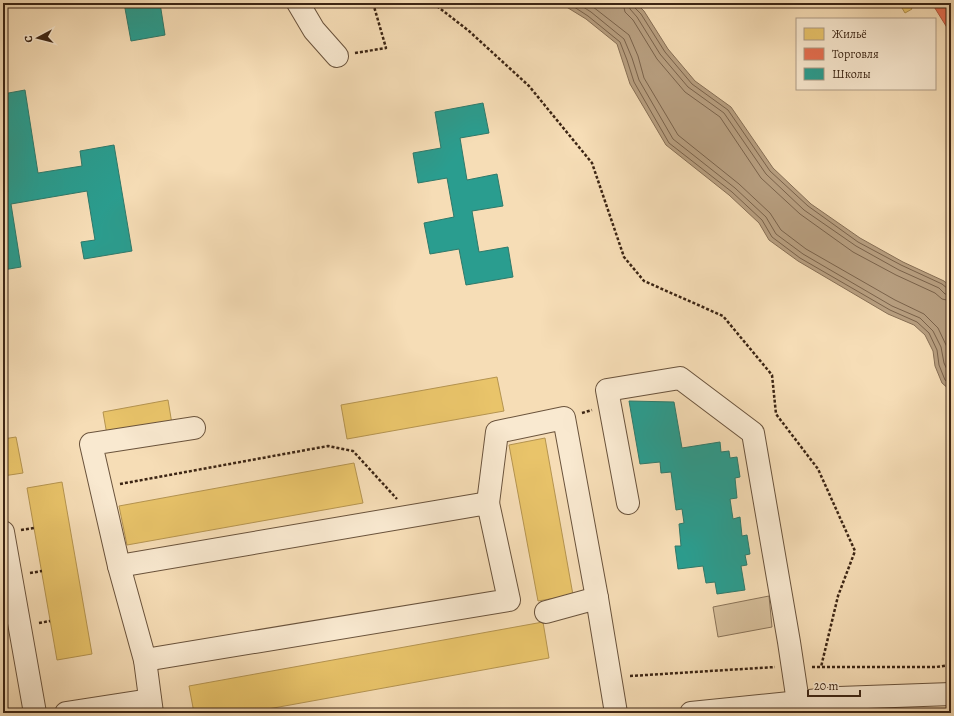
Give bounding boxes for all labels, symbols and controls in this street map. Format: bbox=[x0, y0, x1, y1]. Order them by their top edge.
north arrow bbox=[18, 18, 58, 58]
legend bbox=[796, 18, 936, 90]
text: Жильё bbox=[832, 26, 867, 42]
text: С bbox=[21, 35, 36, 43]
text: Торговля bbox=[832, 46, 879, 62]
text: Школы bbox=[832, 66, 871, 82]
scale bar bbox=[808, 672, 860, 698]
text: 20 m bbox=[814, 678, 838, 694]

